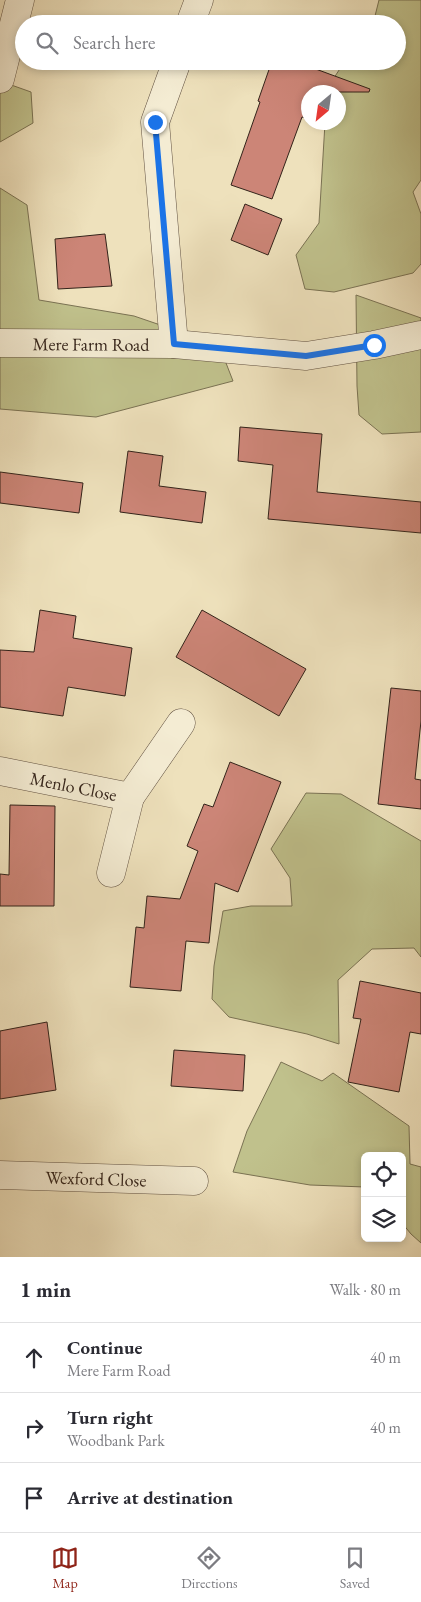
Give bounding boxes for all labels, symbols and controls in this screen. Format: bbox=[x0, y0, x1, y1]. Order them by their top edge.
search box bbox=[15, 15, 406, 70]
icon: search bbox=[33, 29, 61, 57]
text: Search here bbox=[73, 30, 155, 55]
north arrow bbox=[301, 85, 346, 130]
route end bbox=[144, 111, 167, 134]
street label: Mere Farm Road bbox=[33, 332, 150, 355]
route start bbox=[363, 334, 386, 357]
street label: Menlo Close bbox=[28, 766, 119, 806]
map controls bbox=[361, 1152, 406, 1242]
button: locate bbox=[361, 1152, 406, 1197]
street label: Wexford Close bbox=[45, 1165, 147, 1191]
button: layers bbox=[361, 1197, 406, 1242]
text: 1 min bbox=[20, 1276, 71, 1303]
text: Walk · 80 m bbox=[330, 1279, 401, 1300]
text: Continue bbox=[67, 1335, 142, 1360]
icon: ahead bbox=[20, 1344, 48, 1372]
text: 40 m bbox=[370, 1347, 401, 1368]
text: Mere Farm Road bbox=[67, 1360, 171, 1381]
text: Turn right bbox=[67, 1405, 153, 1430]
icon: right bbox=[20, 1414, 48, 1442]
text: 40 m bbox=[370, 1417, 401, 1438]
text: Woodbank Park bbox=[67, 1430, 165, 1451]
icon: arrive bbox=[20, 1484, 48, 1512]
text: Arrive at destination bbox=[67, 1485, 233, 1510]
tab: Map bbox=[51, 1544, 79, 1592]
tab: Directions bbox=[181, 1544, 238, 1592]
tab: Saved bbox=[340, 1544, 370, 1592]

